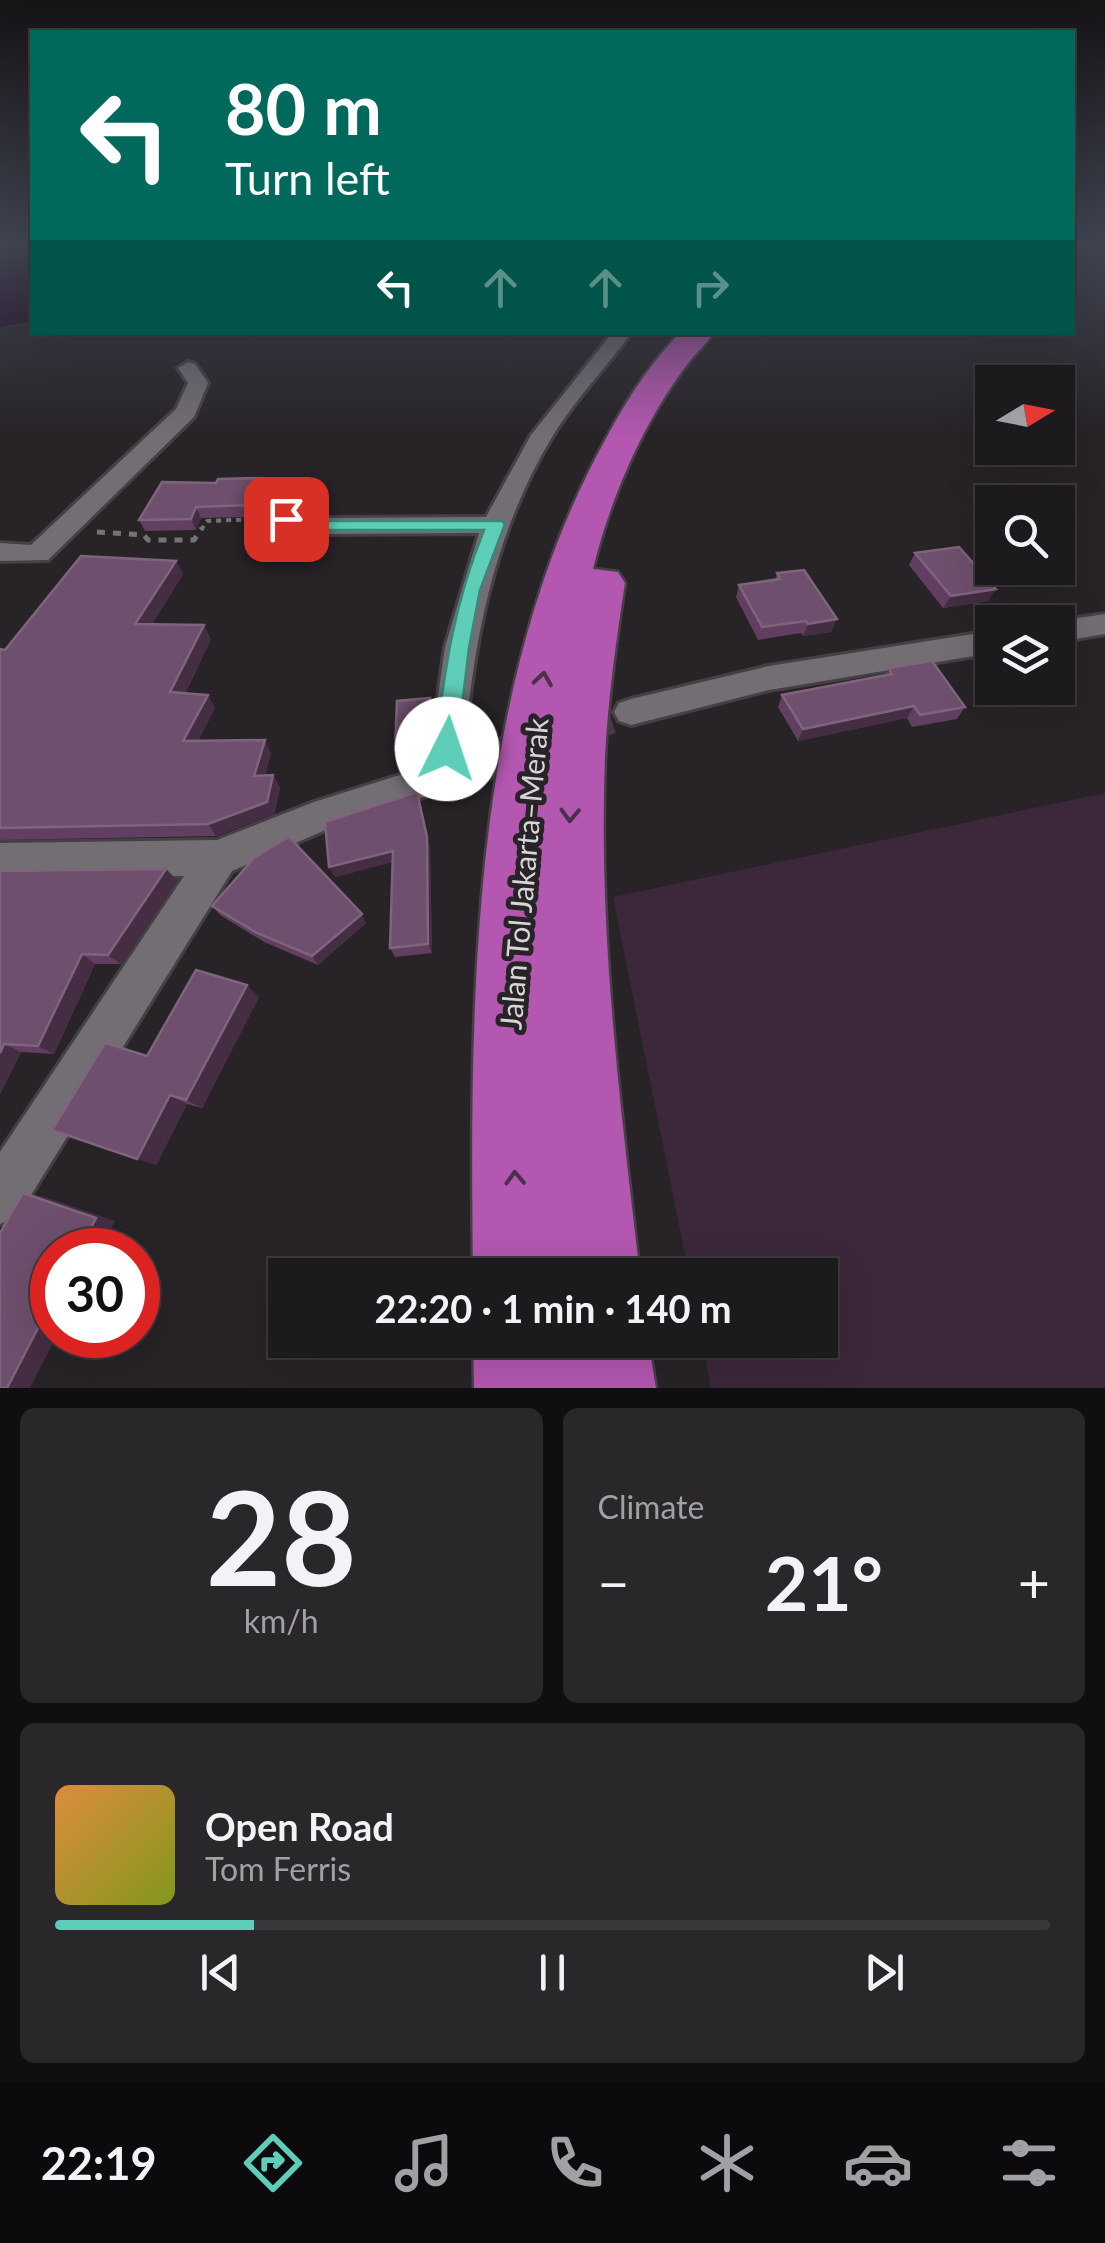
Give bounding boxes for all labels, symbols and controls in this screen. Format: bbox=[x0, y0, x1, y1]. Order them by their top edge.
text: 80 m bbox=[225, 66, 382, 150]
icon: left bbox=[60, 70, 190, 200]
text: Turn left bbox=[225, 151, 390, 205]
icon: left bbox=[368, 260, 423, 315]
icon: ahead bbox=[473, 260, 528, 315]
icon: ahead bbox=[578, 260, 633, 315]
icon: right bbox=[683, 260, 738, 315]
north arrow bbox=[975, 365, 1075, 465]
map controls bbox=[975, 365, 1075, 705]
pin bbox=[244, 477, 329, 562]
button: search bbox=[975, 485, 1075, 585]
icon: arrive bbox=[259, 492, 314, 547]
button: layers bbox=[975, 605, 1075, 705]
one-way arrow bbox=[531, 671, 552, 688]
position arrow bbox=[395, 697, 499, 801]
street label: Jalan Tol Jakarta–Merak bbox=[491, 716, 555, 1031]
one-way arrow bbox=[560, 808, 581, 824]
one-way arrow bbox=[505, 1169, 526, 1185]
speed limit sign: 30 bbox=[30, 1228, 160, 1358]
text: 22:20 · 1 min · 140 m bbox=[374, 1285, 732, 1331]
text: 28 bbox=[206, 1458, 357, 1614]
text: Climate bbox=[598, 1487, 704, 1526]
text: 21° bbox=[765, 1537, 883, 1627]
text: − bbox=[598, 1549, 629, 1615]
text: + bbox=[1018, 1549, 1050, 1615]
text: km/h bbox=[244, 1601, 319, 1640]
text: Open Road bbox=[205, 1803, 394, 1849]
text: Tom Ferris bbox=[205, 1849, 351, 1888]
icon: previous bbox=[193, 1945, 248, 2000]
icon: pause bbox=[525, 1945, 580, 2000]
icon: next bbox=[857, 1945, 912, 2000]
icon: directions bbox=[238, 2128, 308, 2198]
icon: music bbox=[389, 2128, 459, 2198]
icon: phone bbox=[540, 2128, 610, 2198]
icon: climate bbox=[692, 2128, 762, 2198]
icon: car bbox=[843, 2128, 913, 2198]
icon: filters bbox=[994, 2128, 1064, 2198]
text: 22:19 bbox=[41, 2136, 157, 2190]

